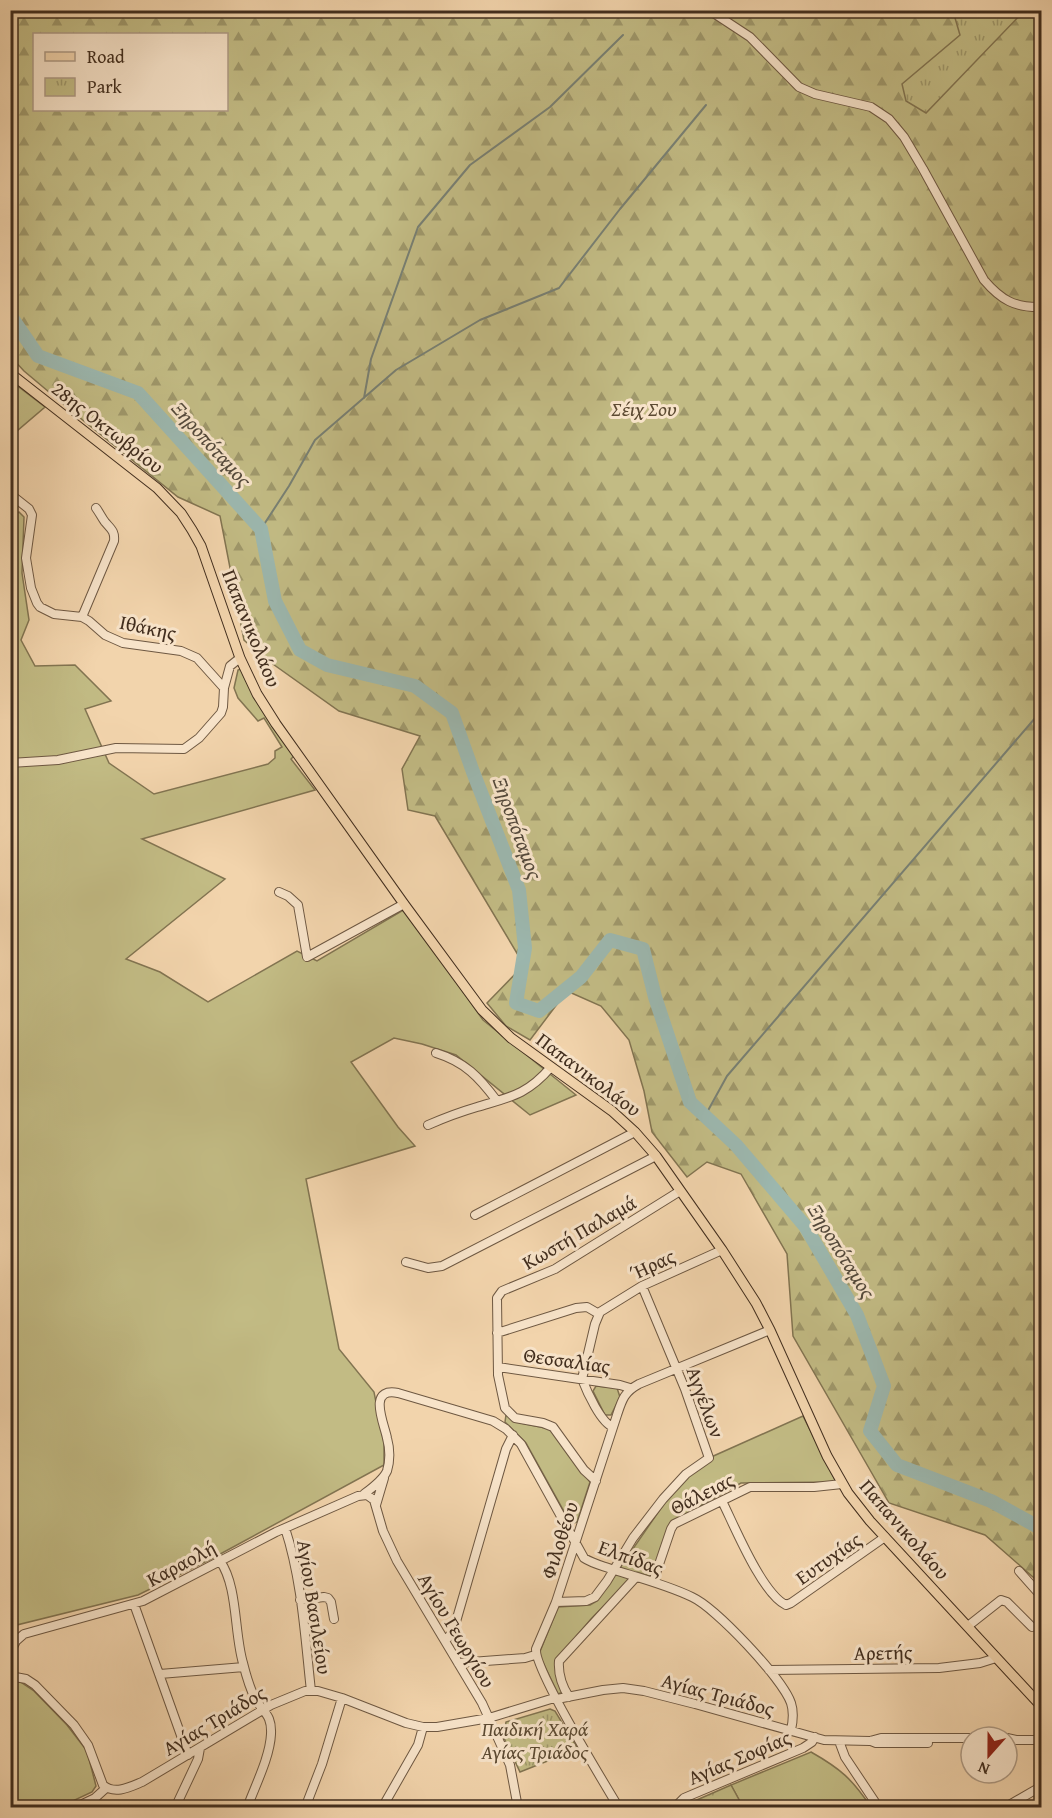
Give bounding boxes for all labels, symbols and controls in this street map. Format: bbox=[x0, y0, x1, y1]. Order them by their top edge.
legend bbox=[33, 33, 228, 111]
text: Road bbox=[87, 43, 125, 70]
text: Park bbox=[87, 73, 123, 100]
street label: 28ης Οκτωβρίου bbox=[46, 374, 170, 480]
water label: Ξηροπόταμος bbox=[165, 394, 260, 495]
park label: Σέιχ Σου bbox=[611, 394, 677, 423]
street label: Παπανικολάου bbox=[215, 565, 289, 691]
street label: Ιθάκης bbox=[117, 607, 180, 647]
water label: Ξηροπόταμος bbox=[485, 772, 551, 884]
street label: Παπανικολάου bbox=[530, 1025, 648, 1123]
street label: Κωστή Παλαμά bbox=[517, 1188, 642, 1276]
water label: Ξηροπόταμος bbox=[800, 1197, 884, 1305]
street label: Ήρας bbox=[625, 1241, 680, 1287]
street label: Θεσσαλίας bbox=[522, 1340, 613, 1381]
street label: Αγγέλων bbox=[680, 1362, 732, 1442]
street label: Θάλειας bbox=[665, 1464, 739, 1521]
street label: Παπανικολάου bbox=[853, 1472, 957, 1586]
street label: Φιλοθέου bbox=[533, 1498, 585, 1582]
street label: Ευτυχίας bbox=[789, 1524, 867, 1591]
street label: Ελπίδας bbox=[595, 1532, 668, 1582]
street label: Καραολή bbox=[141, 1533, 221, 1593]
street label: Αγίου Βασιλείου bbox=[290, 1538, 340, 1676]
street label: Αγίου Γεωργίου bbox=[411, 1567, 503, 1693]
street label: Αρετής bbox=[853, 1637, 913, 1667]
street label: Αγίας Τριάδος bbox=[658, 1665, 778, 1723]
street label: Αγίας Τριάδος bbox=[157, 1678, 271, 1762]
park label: Παιδική Χαρά Αγίας Τριάδος bbox=[481, 1714, 589, 1766]
street label: Αγίας Σοφίας bbox=[683, 1722, 795, 1792]
north arrow bbox=[959, 1725, 1019, 1785]
text: N bbox=[974, 1756, 993, 1782]

